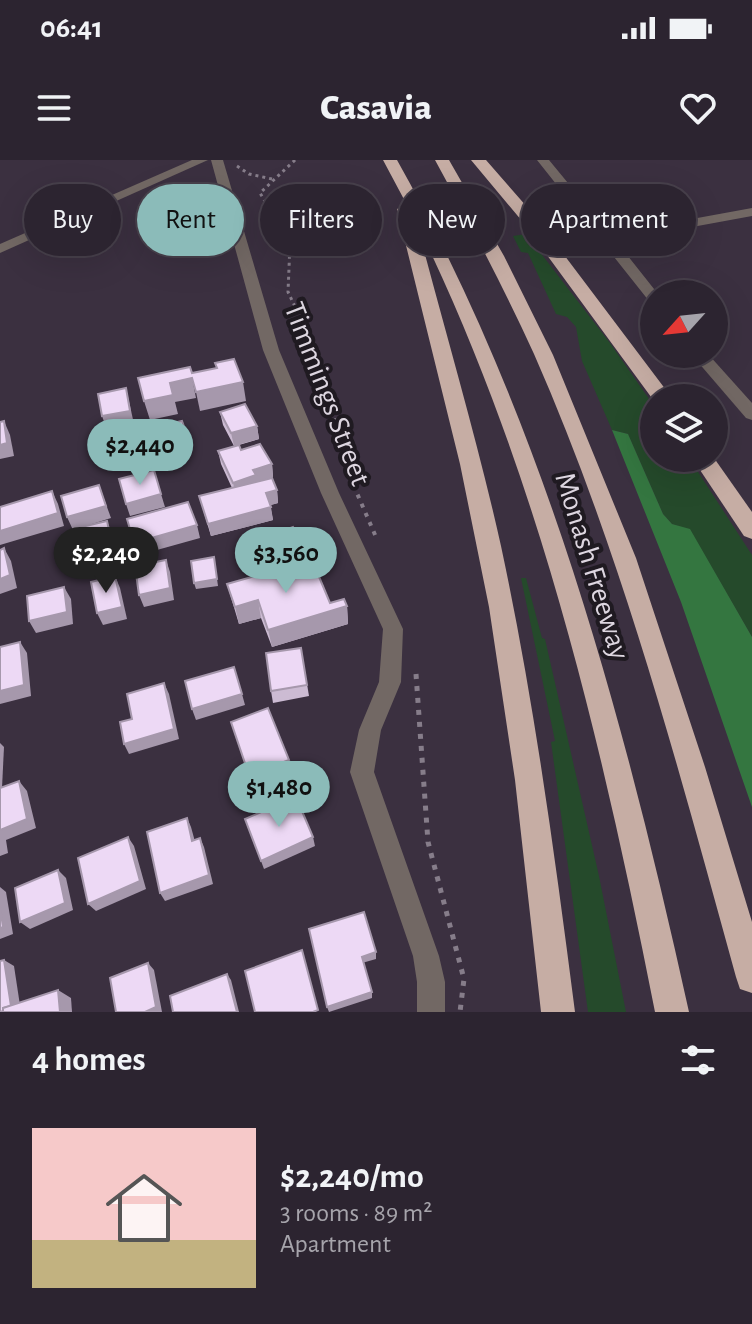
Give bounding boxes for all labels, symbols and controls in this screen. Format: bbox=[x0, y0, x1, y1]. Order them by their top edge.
text: 06:41 bbox=[40, 13, 103, 43]
icon: menu bbox=[32, 86, 76, 130]
icon: heart bbox=[676, 86, 720, 130]
text: Casavia bbox=[320, 90, 432, 126]
chip: Buy bbox=[24, 184, 121, 256]
chip: Rent bbox=[137, 184, 244, 256]
chip: Filters bbox=[260, 184, 382, 256]
chip: New bbox=[398, 184, 505, 256]
chip: Apartment bbox=[521, 184, 696, 256]
north arrow bbox=[640, 280, 728, 368]
map controls bbox=[640, 280, 728, 472]
street label: Timmings Street bbox=[278, 298, 376, 490]
button: layers bbox=[640, 384, 728, 472]
pin: $2,440 bbox=[75, 419, 205, 487]
text: $2,440 bbox=[105, 432, 175, 458]
street label: Monash Freeway bbox=[549, 469, 635, 663]
pin: $2,240 bbox=[41, 527, 171, 595]
pin: $3,560 bbox=[221, 527, 351, 595]
text: $2,240 bbox=[72, 540, 140, 566]
text: $3,560 bbox=[253, 540, 319, 566]
pin: $1,480 bbox=[214, 761, 344, 829]
text: $1,480 bbox=[246, 774, 312, 800]
icon: filters bbox=[676, 1038, 720, 1082]
text: 4 homes bbox=[32, 1043, 146, 1077]
icon: home bbox=[96, 1160, 192, 1256]
text: $2,240/mo bbox=[280, 1160, 424, 1194]
text: 3 rooms · 89 m² bbox=[280, 1200, 432, 1226]
text: Apartment bbox=[280, 1231, 391, 1257]

